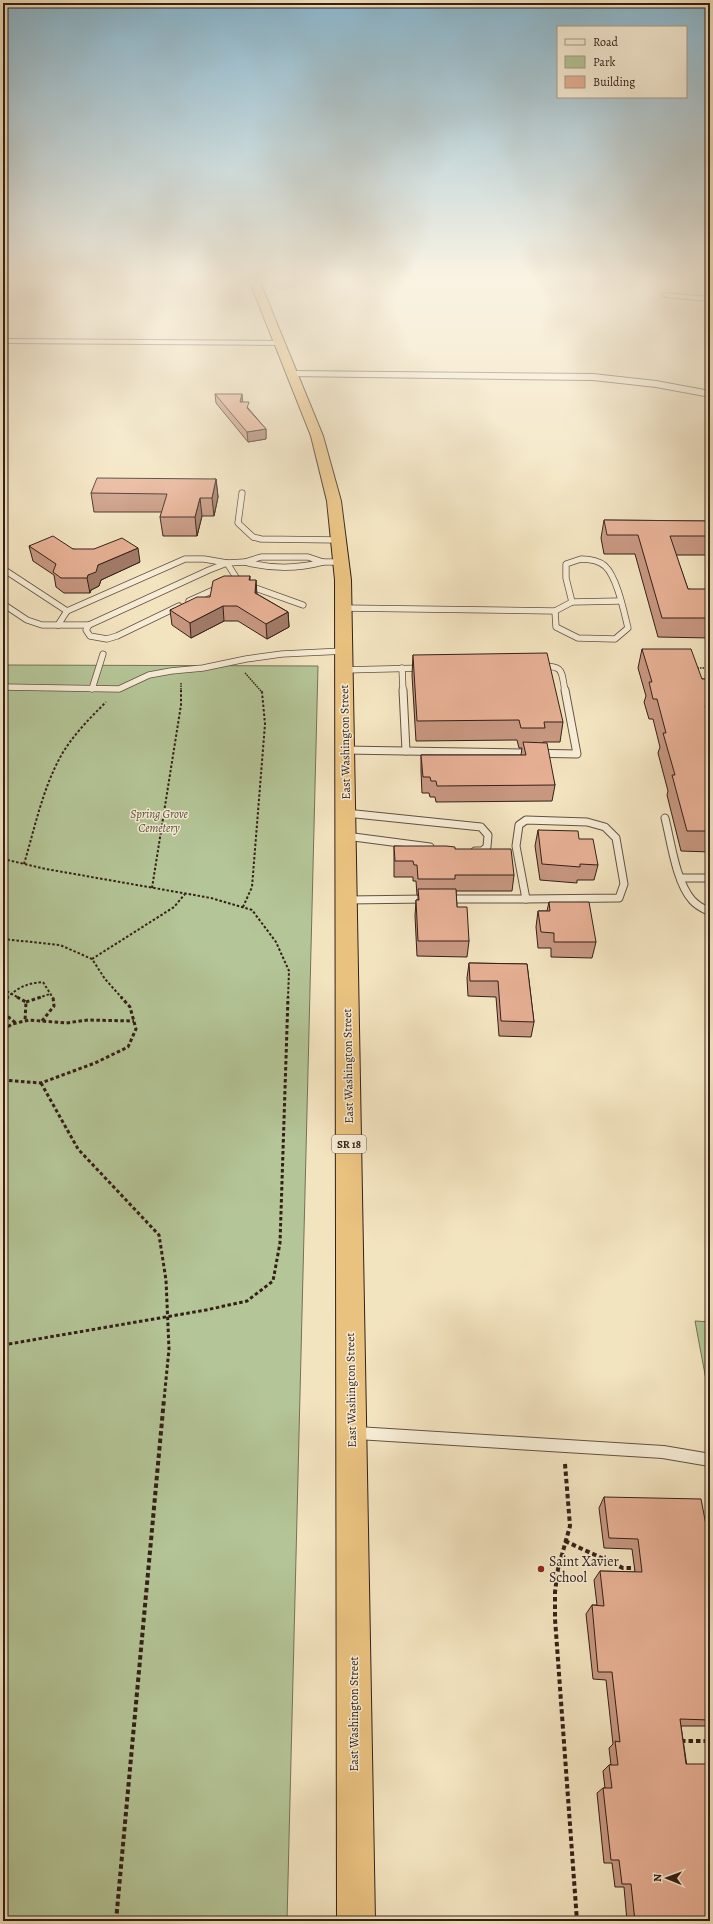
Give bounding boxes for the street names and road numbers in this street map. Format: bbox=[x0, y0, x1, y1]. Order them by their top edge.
street label: East Washington Street bbox=[336, 684, 354, 800]
street label: East Washington Street bbox=[339, 1008, 357, 1124]
road number: SR 18 bbox=[332, 1135, 366, 1153]
street label: East Washington Street bbox=[342, 1332, 360, 1448]
street label: East Washington Street bbox=[346, 1656, 362, 1772]

